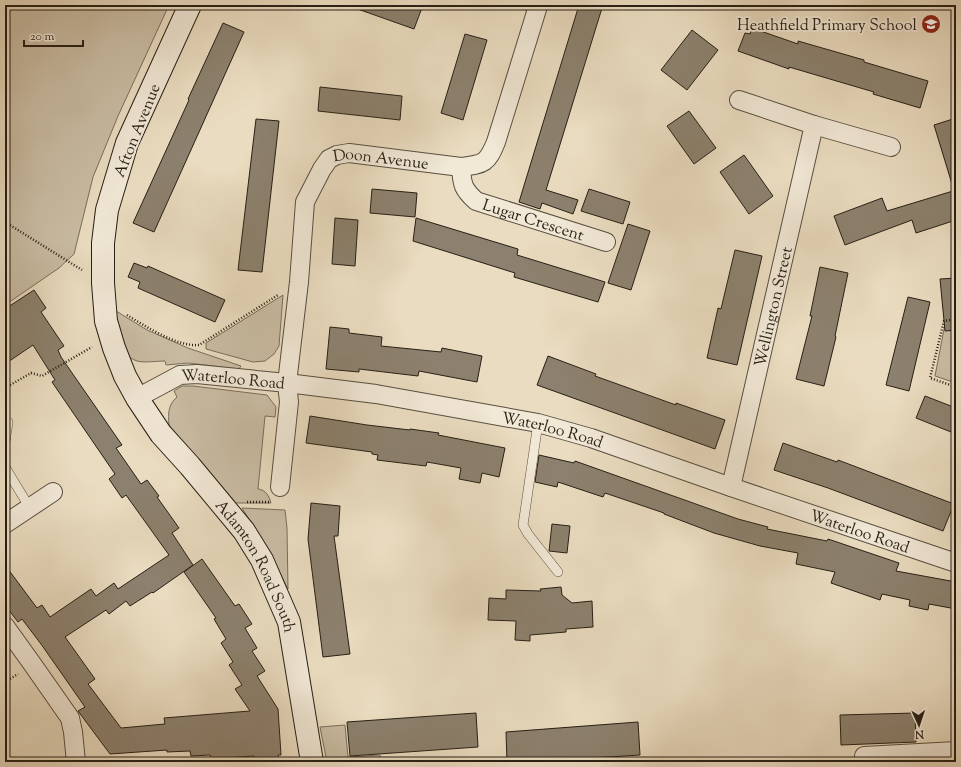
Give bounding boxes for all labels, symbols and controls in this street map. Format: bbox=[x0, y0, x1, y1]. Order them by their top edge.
school or university icon: Heathfield Primary School bbox=[920, 13, 942, 35]
place label: Heathfield Primary School bbox=[737, 15, 918, 38]
scale bar bbox=[24, 22, 83, 48]
text: 20 m bbox=[30, 28, 55, 46]
street label: Afton Avenue bbox=[109, 81, 168, 181]
street label: Doon Avenue bbox=[331, 144, 430, 177]
street label: Lugar Crescent bbox=[479, 195, 587, 248]
street label: Wellington Street bbox=[750, 244, 800, 370]
street label: Waterloo Road bbox=[181, 365, 286, 397]
street label: Waterloo Road bbox=[500, 408, 606, 455]
street label: Adamton Road South bbox=[209, 496, 300, 635]
street label: Waterloo Road bbox=[806, 505, 912, 560]
north arrow bbox=[899, 705, 939, 745]
text: N bbox=[914, 726, 925, 742]

